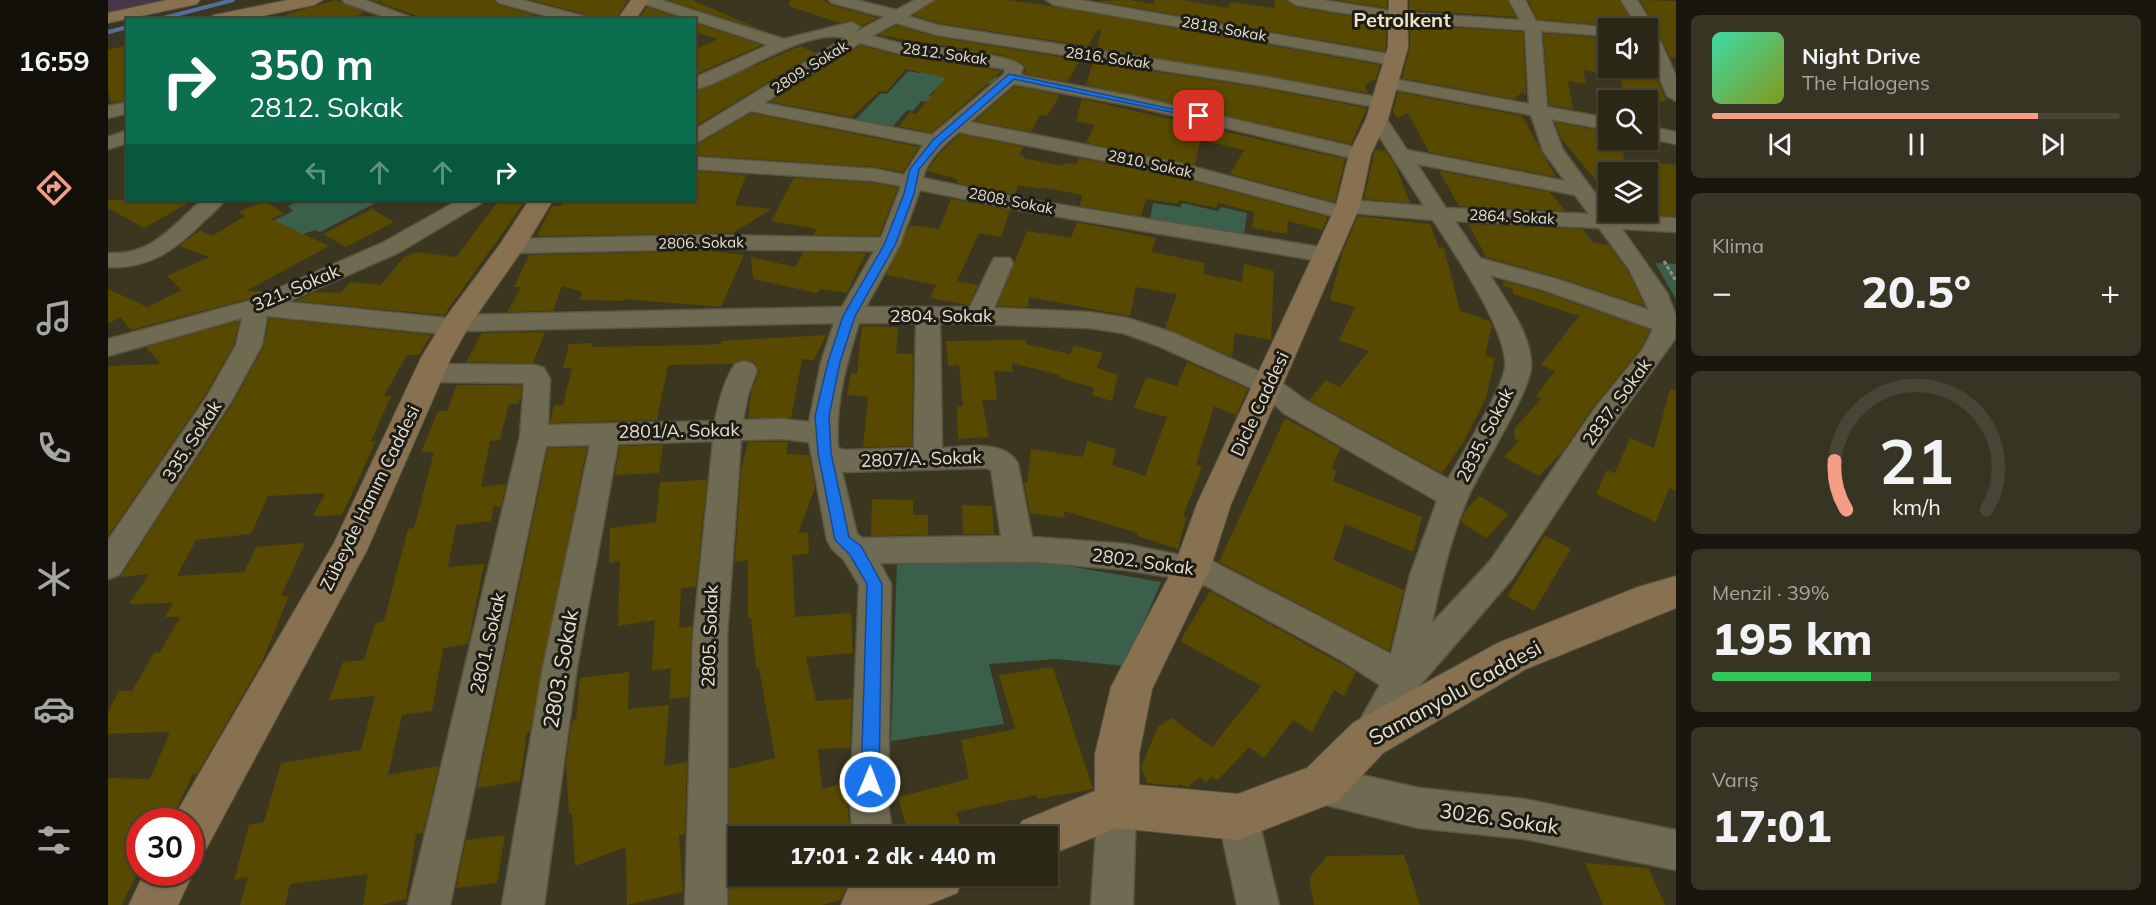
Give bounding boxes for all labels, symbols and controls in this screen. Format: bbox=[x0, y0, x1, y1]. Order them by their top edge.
district label: Petrolkent bbox=[1353, 7, 1451, 32]
street label: 2818. Sokak bbox=[1180, 12, 1268, 45]
map controls bbox=[1598, 18, 1658, 222]
button: sound bbox=[1598, 18, 1658, 78]
street label: 2809. Sokak bbox=[768, 36, 851, 97]
text: 350 m bbox=[249, 38, 374, 91]
street label: 2812. Sokak bbox=[901, 38, 989, 69]
icon: right bbox=[150, 42, 228, 120]
street label: 2816. Sokak bbox=[1064, 42, 1152, 73]
text: Night Drive bbox=[1802, 42, 1921, 70]
text: 16:59 bbox=[18, 44, 90, 78]
text: The Halogens bbox=[1802, 70, 1930, 95]
text: 2812. Sokak bbox=[249, 90, 403, 124]
pin bbox=[1173, 90, 1224, 141]
button: search bbox=[1598, 90, 1658, 150]
icon: arrive bbox=[1182, 99, 1215, 132]
icon: previous bbox=[1764, 128, 1797, 161]
icon: pause bbox=[1900, 128, 1933, 161]
icon: next bbox=[2036, 128, 2069, 161]
street label: 2810. Sokak bbox=[1106, 145, 1194, 182]
icon: left bbox=[300, 156, 333, 189]
icon: ahead bbox=[363, 156, 396, 189]
icon: ahead bbox=[426, 156, 459, 189]
icon: right bbox=[489, 156, 522, 189]
button: layers bbox=[1598, 162, 1658, 222]
icon: directions bbox=[33, 167, 75, 209]
street label: 2808. Sokak bbox=[967, 183, 1055, 218]
street label: 2864. Sokak bbox=[1469, 205, 1556, 228]
street label: 2806. Sokak bbox=[658, 232, 744, 253]
text: Klima bbox=[1712, 233, 1764, 258]
street label: 321. Sokak bbox=[249, 259, 343, 316]
text: 20.5° bbox=[1861, 263, 1971, 319]
text: − bbox=[1712, 271, 1732, 312]
text: + bbox=[2100, 271, 2120, 312]
icon: music bbox=[33, 297, 75, 339]
street label: 2804. Sokak bbox=[890, 304, 993, 327]
street label: Dicle Caddesi bbox=[1225, 348, 1294, 460]
street label: 2837. Sokak bbox=[1577, 353, 1657, 450]
street label: 2835. Sokak bbox=[1451, 383, 1518, 486]
street label: 335. Sokak bbox=[157, 395, 227, 486]
street label: Zübeyde Hanım Caddesi bbox=[315, 401, 424, 594]
street label: 2801/A. Sokak bbox=[618, 418, 740, 443]
text: 21 bbox=[1879, 421, 1953, 500]
icon: phone bbox=[33, 427, 75, 469]
street label: 2807/A. Sokak bbox=[860, 445, 983, 472]
text: km/h bbox=[1892, 493, 1940, 520]
street label: 2802. Sokak bbox=[1091, 543, 1196, 580]
icon: climate bbox=[33, 558, 75, 600]
text: Menzil · 39% bbox=[1712, 580, 1830, 605]
street label: 2805. Sokak bbox=[696, 584, 723, 688]
street label: 2801. Sokak bbox=[465, 590, 510, 696]
street label: 2803. Sokak bbox=[537, 607, 583, 730]
text: 195 km bbox=[1712, 610, 1873, 666]
street label: Samanyolu Caddesi bbox=[1364, 634, 1545, 750]
icon: car bbox=[33, 688, 75, 730]
position arrow bbox=[838, 750, 902, 814]
text: Varış bbox=[1712, 767, 1759, 792]
street label: 3026. Sokak bbox=[1438, 797, 1560, 839]
text: 17:01 bbox=[1712, 797, 1832, 853]
speed limit sign: 30 bbox=[126, 808, 204, 886]
icon: filters bbox=[33, 819, 75, 861]
text: 17:01 · 2 dk · 440 m bbox=[790, 842, 996, 870]

